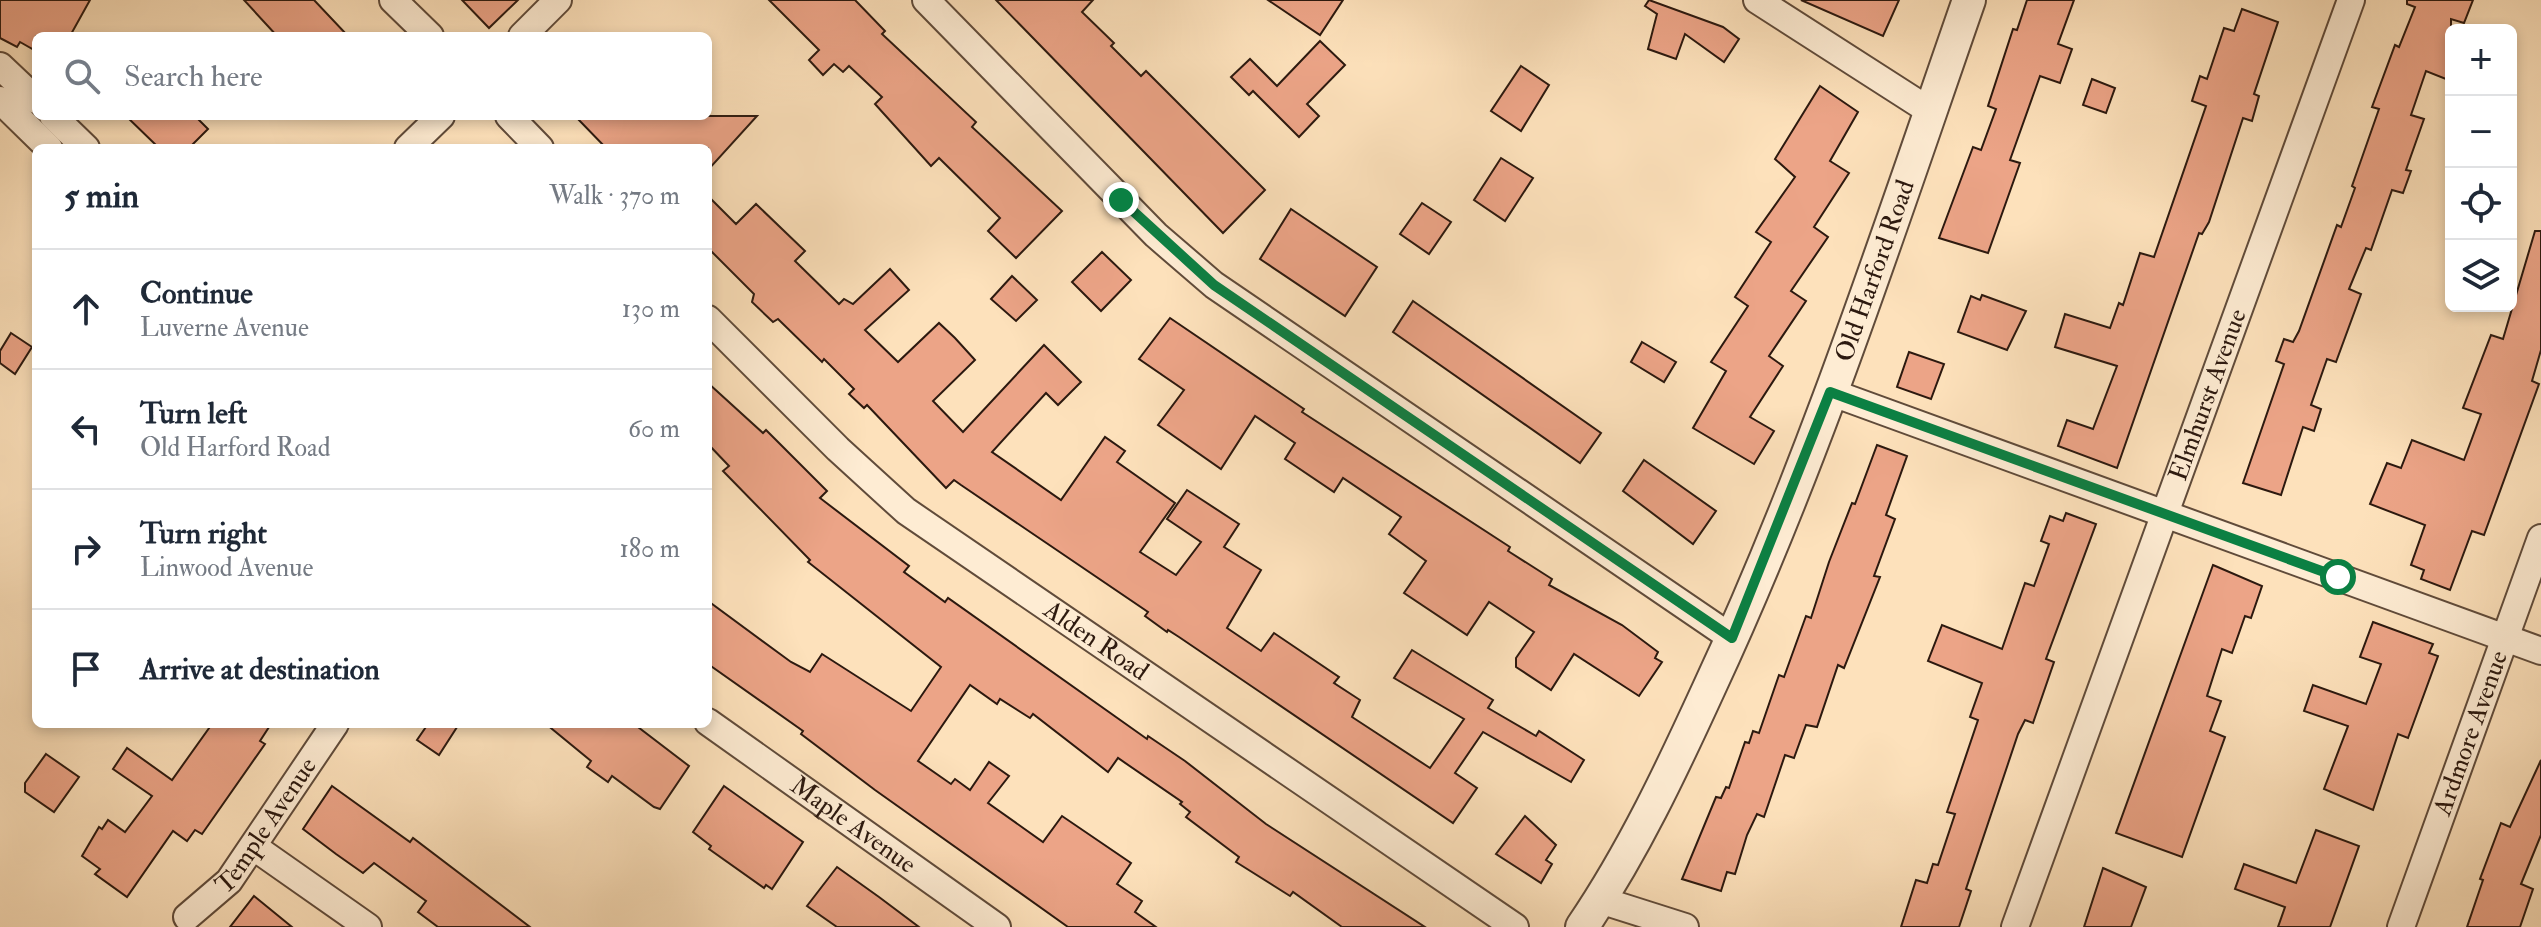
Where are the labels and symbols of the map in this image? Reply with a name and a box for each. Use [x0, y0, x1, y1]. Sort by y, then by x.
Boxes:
street label: Old Harford Road [1828, 176, 1922, 366]
route end [1103, 182, 1139, 218]
street label: Elmhurst Avenue [2162, 305, 2254, 485]
route start [2320, 559, 2356, 595]
street label: Alden Road [1037, 593, 1155, 688]
street label: Ardmore Avenue [2426, 646, 2515, 821]
street label: Temple Avenue [209, 751, 324, 901]
street label: Maple Avenue [784, 769, 922, 881]

